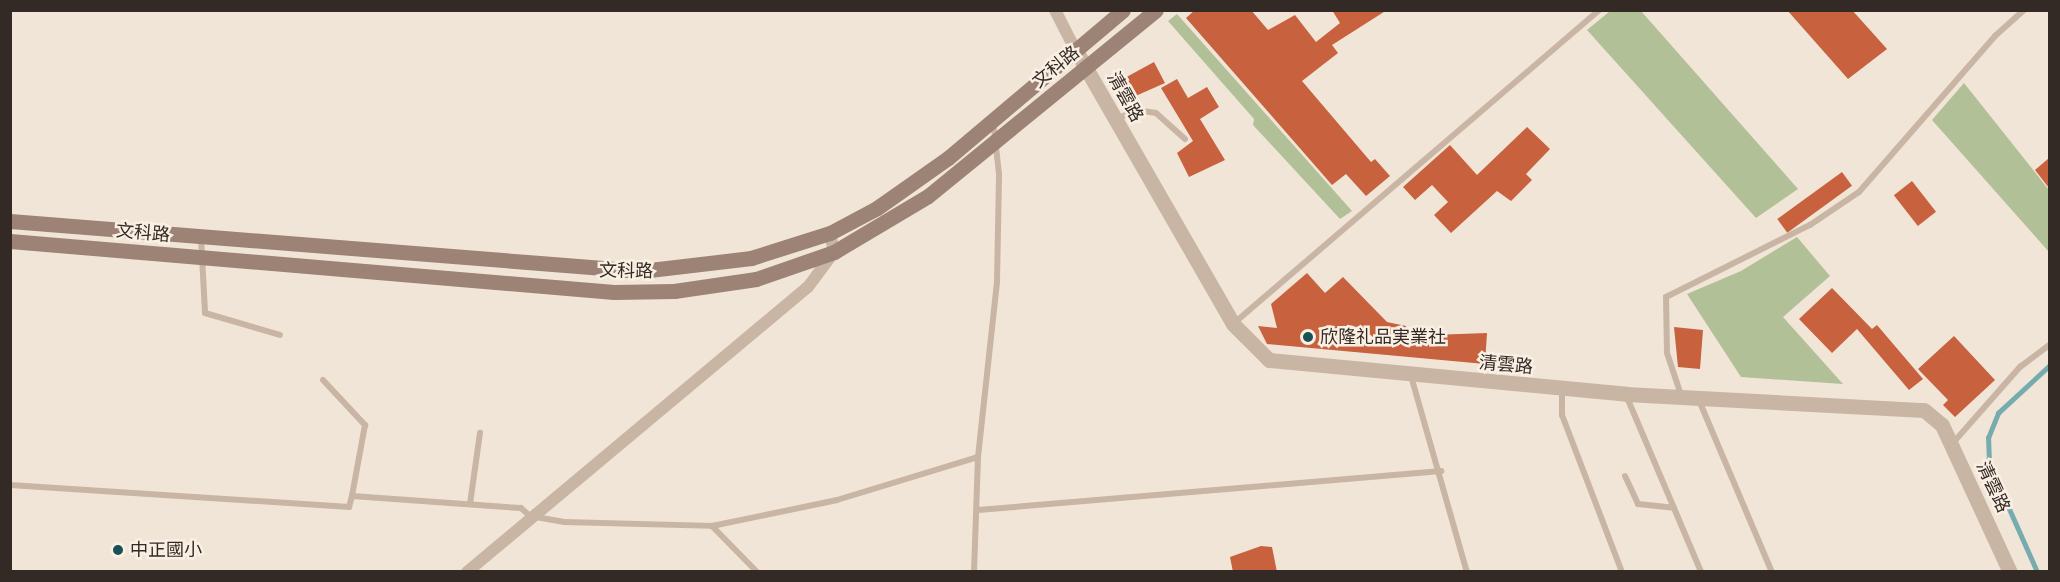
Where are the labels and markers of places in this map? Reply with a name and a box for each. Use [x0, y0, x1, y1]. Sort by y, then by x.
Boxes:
place label: 欣隆礼品実業社 [1320, 326, 1446, 348]
marker: 欣隆礼品実業社 [1301, 330, 1315, 344]
place label: 中正國小 [130, 539, 202, 561]
marker: 中正國小 [111, 543, 125, 557]

